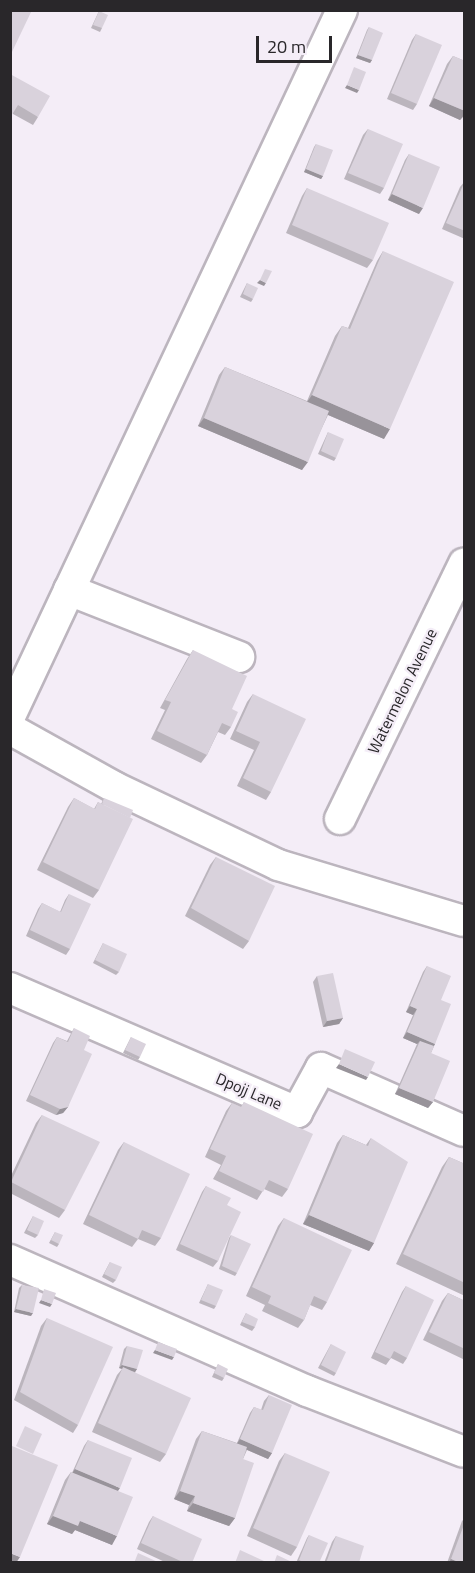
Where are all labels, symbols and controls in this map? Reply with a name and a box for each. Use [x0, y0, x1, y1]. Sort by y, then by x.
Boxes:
scale bar [259, 24, 336, 62]
text: 20 m [267, 33, 306, 60]
street label: Watermelon Avenue [363, 625, 441, 757]
street label: Dpojj Lane [213, 1068, 285, 1114]

